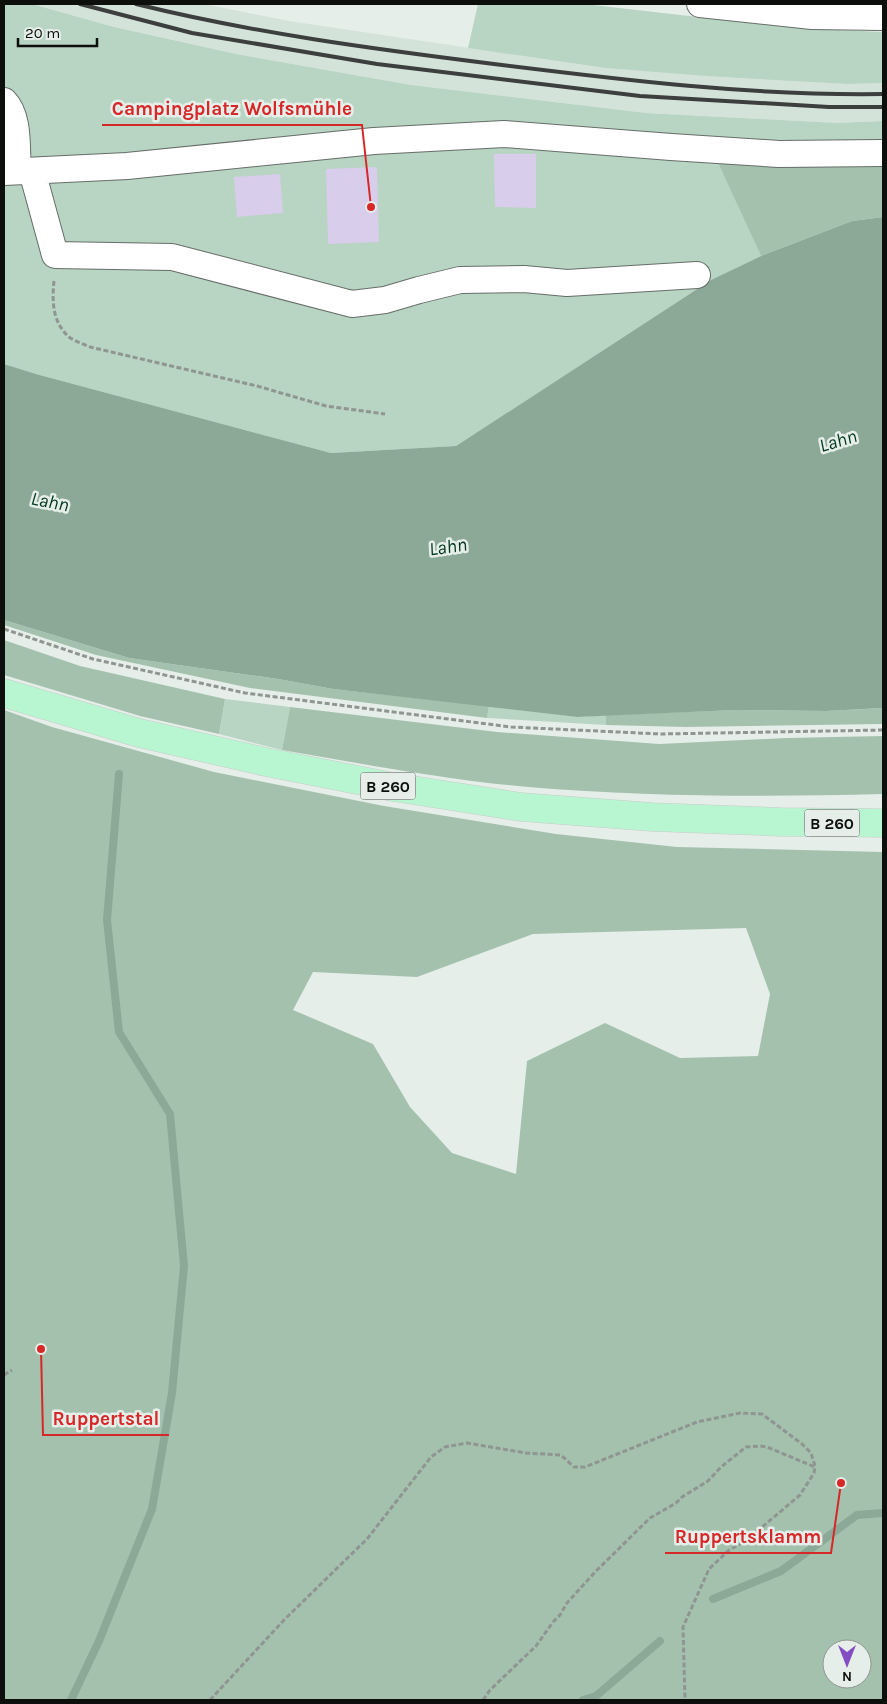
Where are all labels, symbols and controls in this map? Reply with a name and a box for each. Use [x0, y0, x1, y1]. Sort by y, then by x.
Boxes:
scale bar [18, 15, 96, 47]
text: 20 m [25, 24, 60, 42]
callout: Campingplatz Wolfsmühle [102, 91, 362, 125]
text: Campingplatz Wolfsmühle [112, 98, 352, 120]
water label: Lahn [817, 425, 859, 457]
water label: Lahn [29, 488, 71, 516]
water label: Lahn [428, 533, 468, 561]
road number: B 260 [360, 772, 416, 799]
road number: B 260 [804, 810, 860, 836]
callout: Ruppertstal [43, 1401, 169, 1435]
text: Ruppertstal [53, 1408, 159, 1430]
callout: Ruppertsklamm [665, 1519, 831, 1553]
text: Ruppertsklamm [675, 1526, 821, 1548]
north arrow [822, 1639, 872, 1689]
text: N [842, 1668, 852, 1685]

